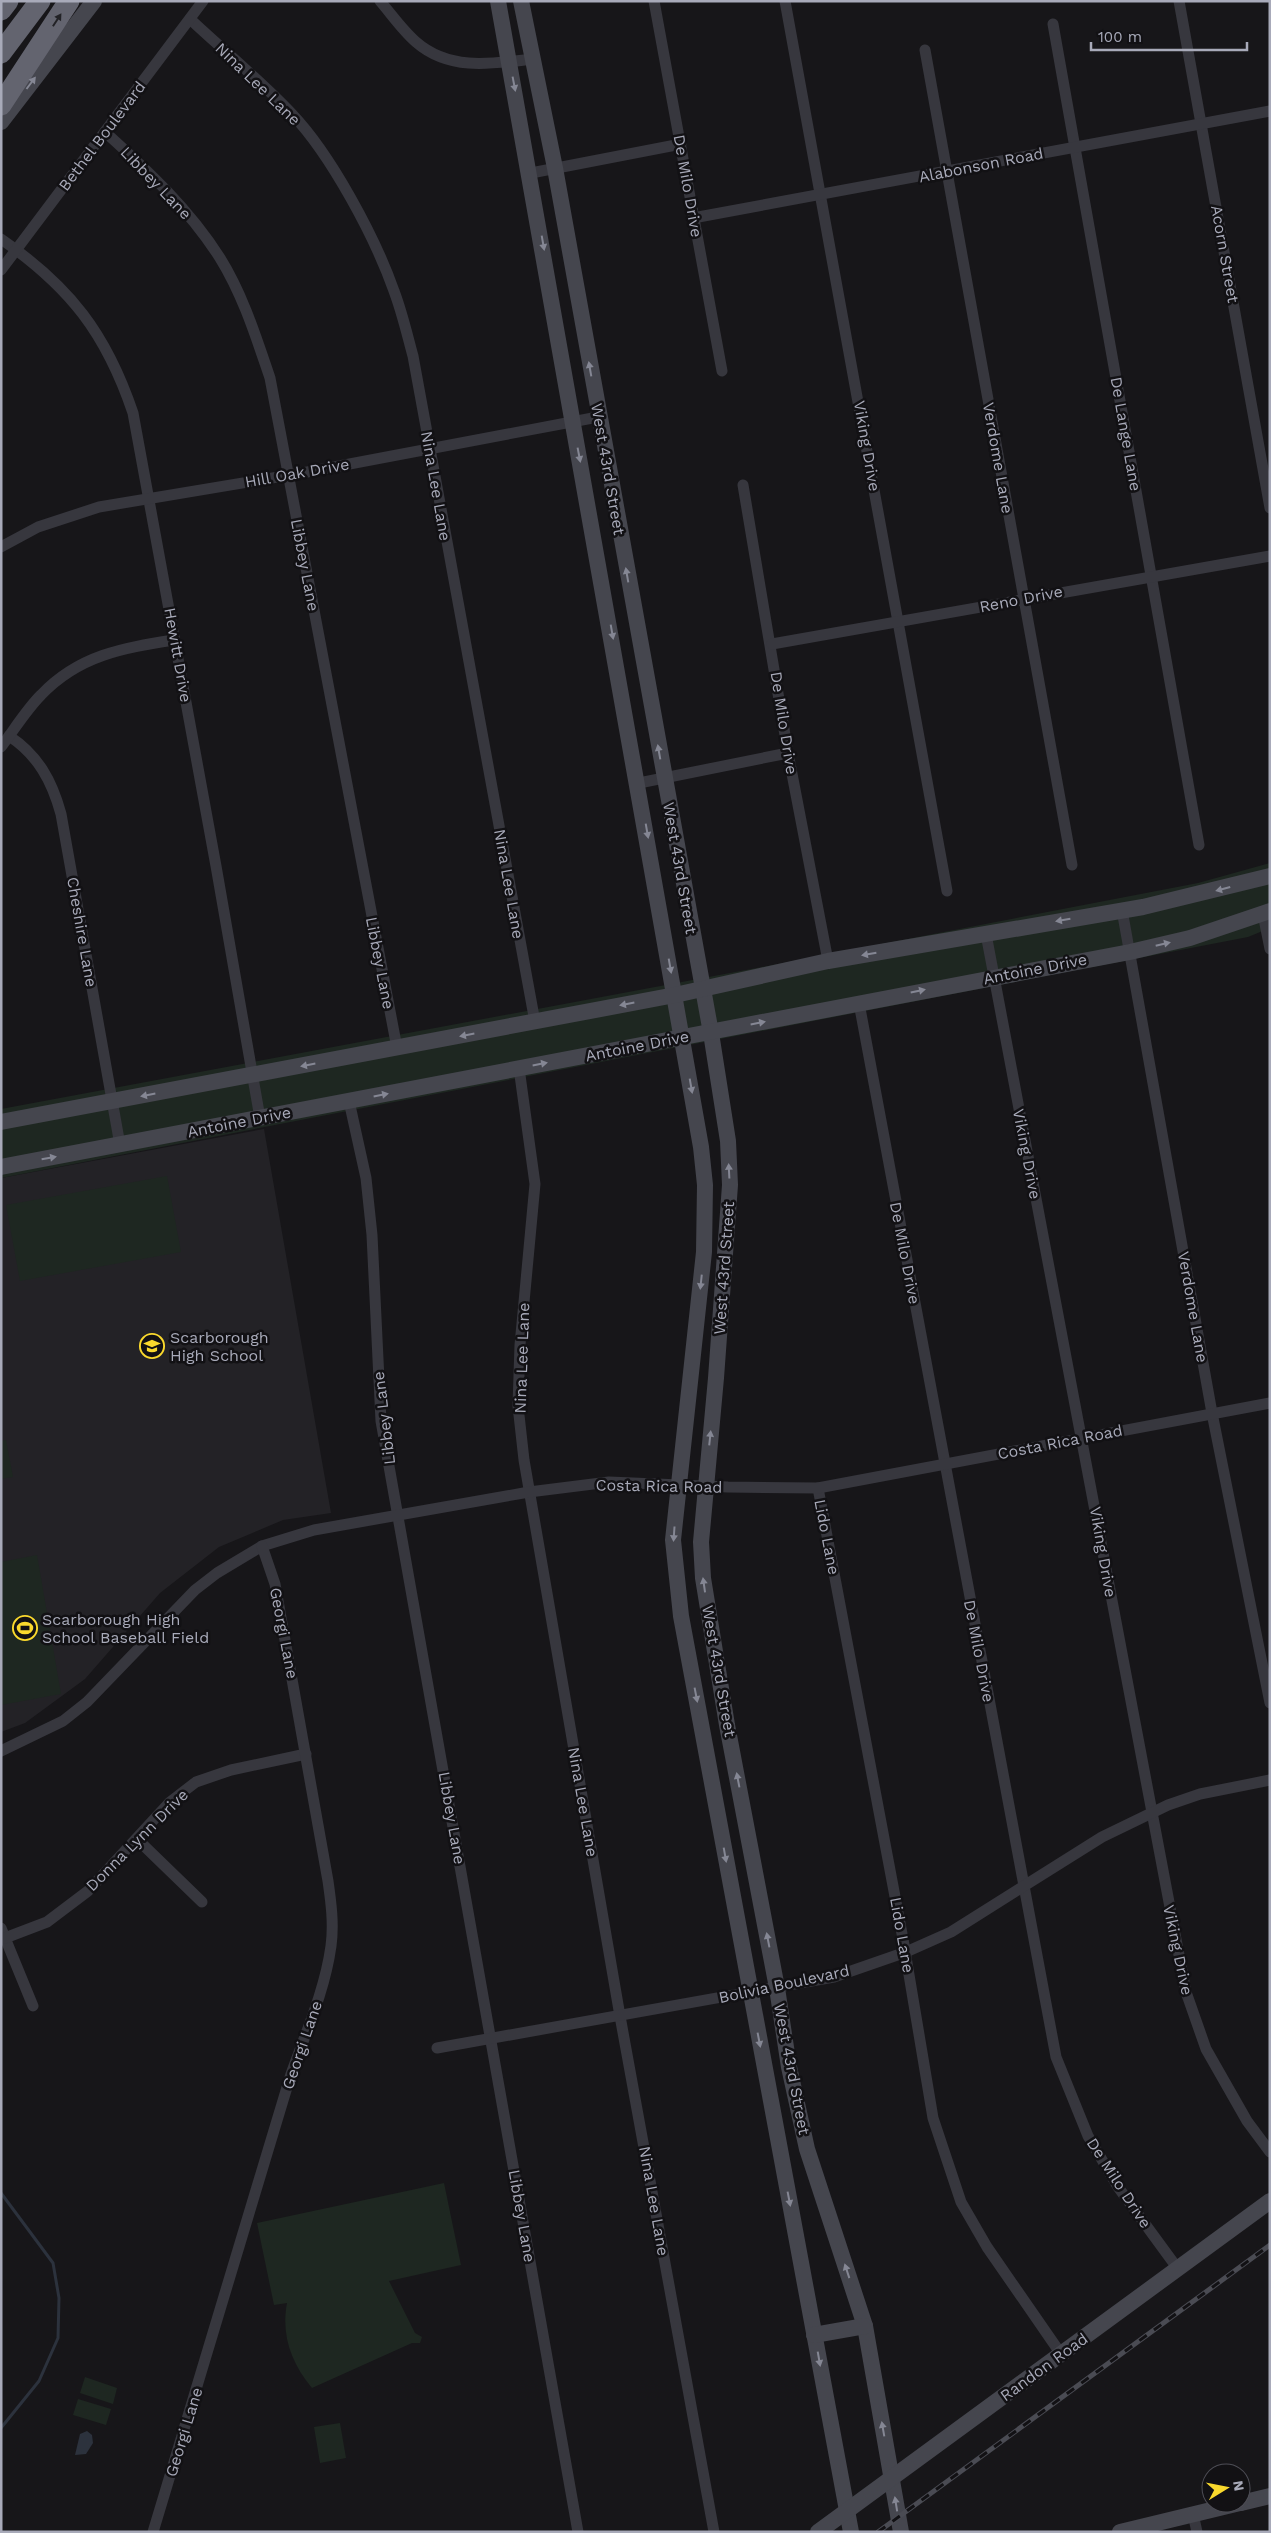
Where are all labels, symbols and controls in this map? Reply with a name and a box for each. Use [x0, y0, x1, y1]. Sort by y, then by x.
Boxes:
one-way arrow [52, 13, 62, 27]
scale bar [1091, 20, 1247, 52]
text: 100 m [1098, 28, 1142, 46]
street label: Nina Lee Lane [211, 39, 305, 129]
one-way arrow [26, 76, 36, 90]
one-way arrow [510, 76, 518, 92]
street label: Bethel Boulevard [55, 77, 149, 195]
street label: De Milo Drive [670, 133, 706, 239]
street label: Libbey Lane [117, 143, 195, 223]
street label: Alabonson Road [917, 144, 1045, 186]
street label: Acorn Street [1207, 204, 1243, 305]
one-way arrow [539, 236, 547, 252]
one-way arrow [585, 361, 593, 377]
street label: De Lange Lane [1107, 375, 1145, 493]
street label: Viking Drive [850, 399, 884, 493]
street label: Verdome Lane [979, 401, 1017, 515]
street label: West 43rd Street [587, 402, 629, 537]
street label: Nina Lee Lane [417, 430, 455, 542]
one-way arrow [575, 448, 583, 463]
street label: Hill Oak Drive [243, 454, 351, 492]
street label: Libbey Lane [287, 517, 323, 613]
one-way arrow [622, 567, 630, 583]
street label: Reno Drive [978, 582, 1064, 616]
street label: Hewitt Drive [160, 606, 196, 704]
one-way arrow [609, 625, 617, 641]
street label: De Milo Drive [766, 670, 802, 776]
one-way arrow [655, 744, 663, 760]
street label: West 43rd Street [659, 801, 701, 936]
one-way arrow [643, 823, 651, 839]
street label: Nina Lee Lane [490, 828, 528, 940]
street label: Cheshire Lane [63, 875, 101, 989]
one-way arrow [1215, 885, 1230, 893]
street label: Libbey Lane [362, 915, 398, 1011]
one-way arrow [1055, 917, 1071, 925]
one-way arrow [1156, 940, 1171, 948]
street label: Antoine Drive [982, 950, 1088, 988]
one-way arrow [860, 951, 876, 959]
one-way arrow [666, 959, 674, 975]
one-way arrow [910, 987, 925, 995]
one-way arrow [619, 1000, 634, 1008]
one-way arrow [751, 1019, 766, 1027]
street label: Antoine Drive [584, 1027, 690, 1065]
one-way arrow [459, 1031, 475, 1039]
one-way arrow [533, 1060, 549, 1068]
one-way arrow [300, 1061, 315, 1069]
one-way arrow [687, 1078, 695, 1094]
one-way arrow [373, 1091, 388, 1099]
one-way arrow [140, 1092, 156, 1100]
street label: Antoine Drive [186, 1103, 292, 1141]
street label: Viking Drive [1009, 1107, 1045, 1201]
one-way arrow [42, 1154, 58, 1162]
one-way arrow [725, 1163, 733, 1179]
street label: West 43rd Street [710, 1200, 738, 1335]
street label: De Milo Drive [886, 1200, 924, 1306]
street label: Verdome Lane [1174, 1250, 1212, 1364]
one-way arrow [697, 1274, 705, 1290]
street label: Nina Lee Lane [511, 1302, 533, 1414]
place label: Scarborough High School [170, 1328, 269, 1365]
school or university icon: Scarborough High School [139, 1333, 165, 1359]
street label: Libbey Lane [369, 1370, 399, 1466]
street label: Costa Rica Road [996, 1421, 1124, 1463]
one-way arrow [706, 1430, 714, 1446]
street label: Costa Rica Road [595, 1475, 723, 1497]
street label: Lido Lane [810, 1498, 844, 1576]
street label: Viking Drive [1086, 1505, 1120, 1599]
one-way arrow [670, 1526, 678, 1542]
one-way arrow [700, 1577, 708, 1593]
street label: Georgi Lane [266, 1586, 302, 1680]
street label: De Milo Drive [960, 1598, 998, 1704]
street label: West 43rd Street [698, 1604, 740, 1739]
place label: Scarborough High School Baseball Field [42, 1610, 209, 1647]
sports icon: Scarborough High School Baseball Field [12, 1615, 38, 1641]
one-way arrow [693, 1687, 701, 1703]
street label: Nina Lee Lane [564, 1746, 602, 1858]
street label: Libbey Lane [434, 1770, 470, 1866]
one-way arrow [733, 1772, 741, 1788]
street label: Donna Lynn Drive [82, 1785, 192, 1895]
one-way arrow [722, 1847, 730, 1863]
street label: Lido Lane [886, 1896, 918, 1974]
street label: Viking Drive [1159, 1903, 1197, 1997]
one-way arrow [763, 1931, 771, 1947]
street label: Bolivia Boulevard [717, 1961, 851, 2007]
street label: Georgi Lane [278, 1998, 326, 2092]
street label: West 43rd Street [770, 2002, 814, 2137]
one-way arrow [755, 2032, 763, 2048]
street label: De Milo Drive [1083, 2134, 1155, 2232]
street label: Nina Lee Lane [635, 2145, 673, 2257]
street label: Libbey Lane [504, 2168, 540, 2264]
one-way arrow [785, 2192, 793, 2207]
one-way arrow [843, 2263, 851, 2278]
street label: Randon Road [996, 2329, 1092, 2405]
one-way arrow [815, 2351, 823, 2367]
street label: Georgi Lane [161, 2385, 207, 2479]
one-way arrow [879, 2421, 887, 2437]
north arrow [1201, 2463, 1251, 2513]
text: N [1230, 2479, 1248, 2492]
one-way arrow [892, 2496, 900, 2512]

